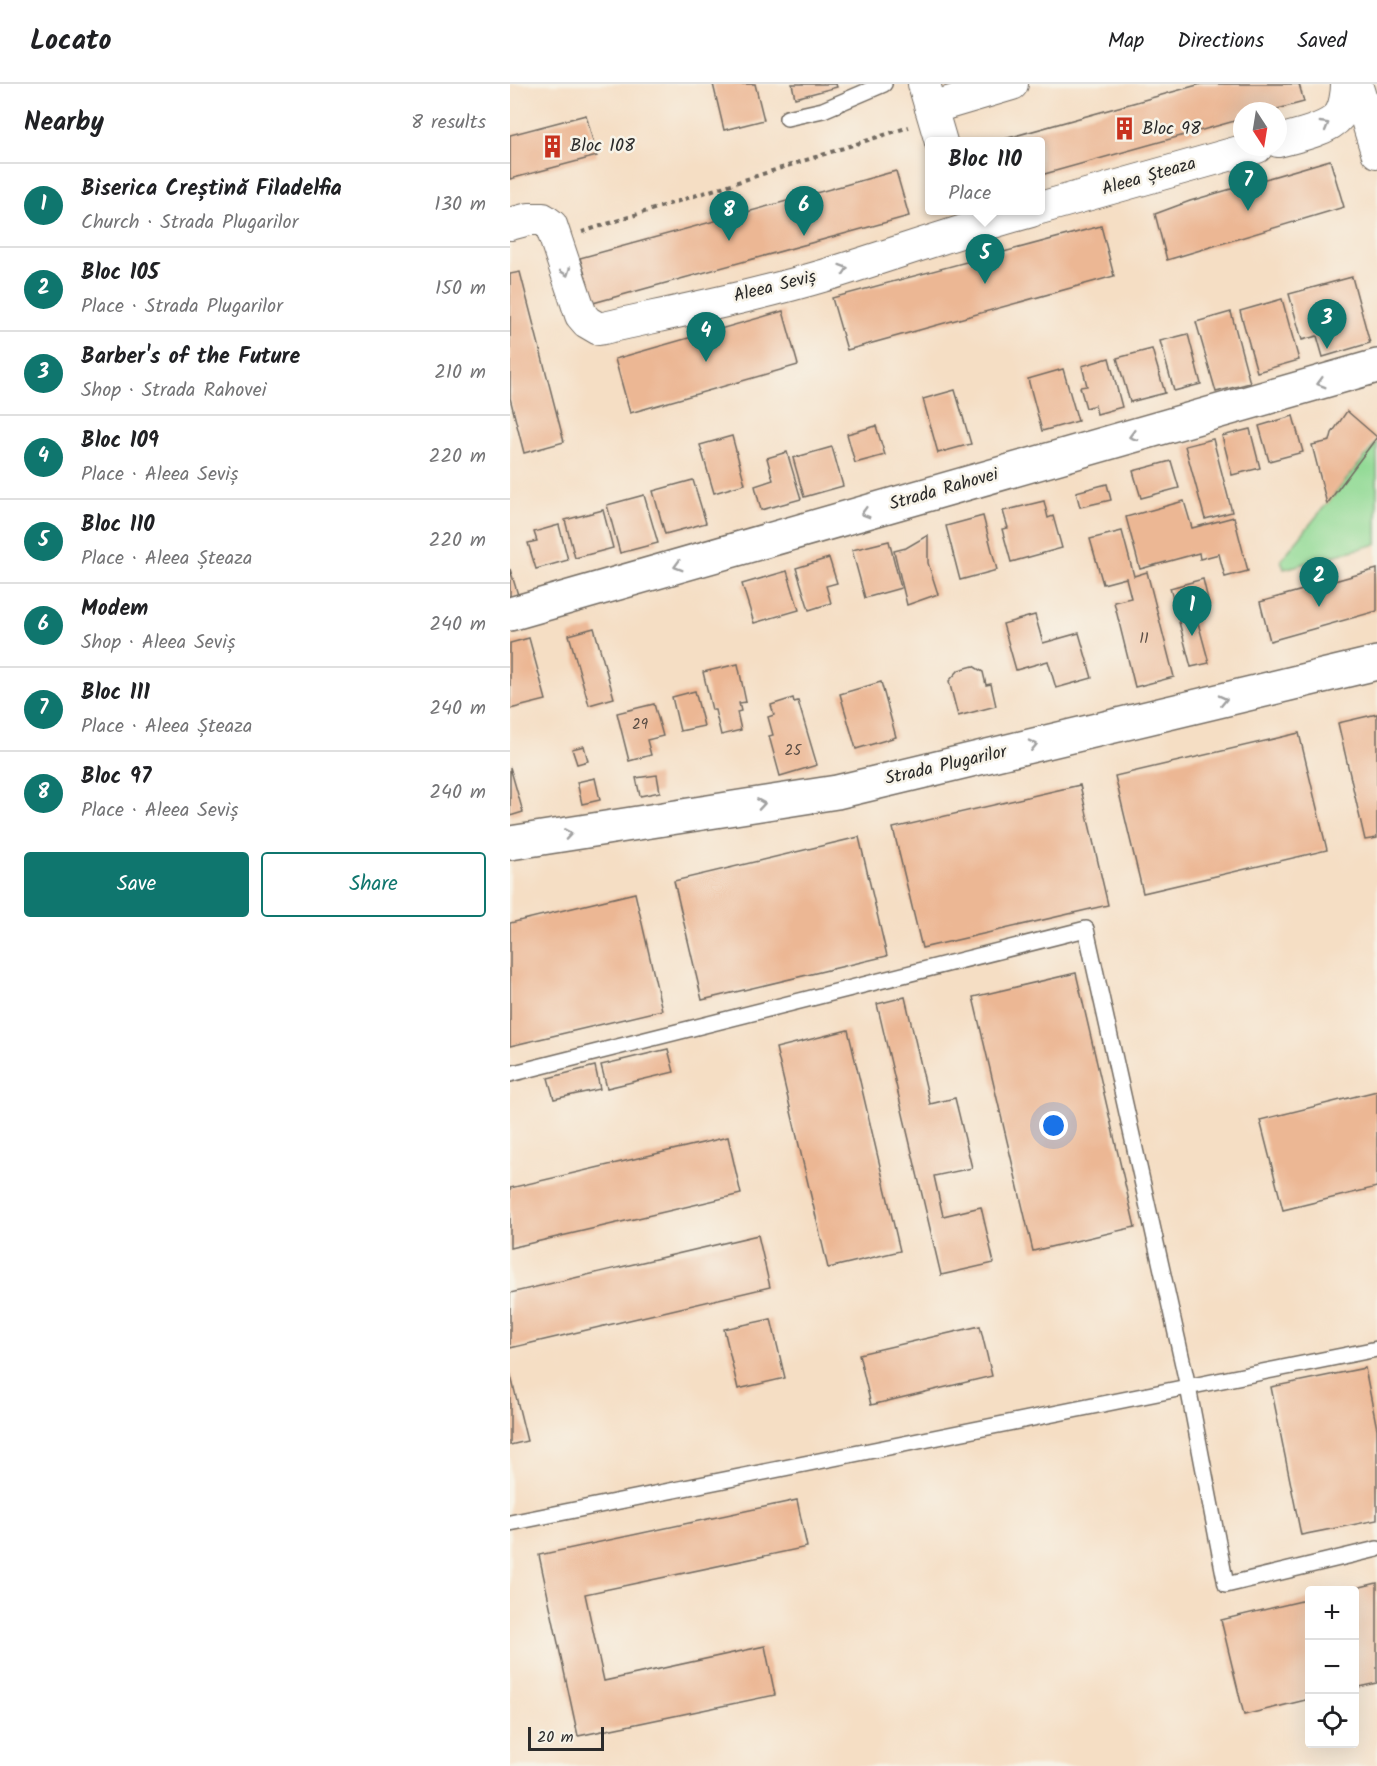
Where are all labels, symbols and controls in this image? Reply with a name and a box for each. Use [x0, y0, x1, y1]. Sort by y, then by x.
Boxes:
text: Locato [30, 19, 111, 64]
text: Map [1108, 25, 1144, 58]
text: Directions [1177, 25, 1264, 58]
text: Saved [1297, 25, 1347, 58]
text: Nearby [24, 102, 104, 144]
north arrow [1233, 102, 1287, 156]
text: 8 results [411, 107, 486, 139]
place label: Bloc 98 [1142, 115, 1201, 144]
building icon: Bloc 98 [1111, 116, 1137, 142]
one-way arrow [1319, 120, 1329, 132]
place label: Bloc 108 [570, 132, 635, 161]
building icon: Bloc 108 [539, 133, 565, 159]
popup [925, 137, 1045, 215]
text: Bloc 110 [948, 143, 1022, 178]
street label: Aleea Șteaza [1098, 150, 1200, 204]
pin: 7 [1228, 162, 1268, 211]
text: Biserica Creștină Filadelfia [81, 172, 342, 207]
text: Place [948, 178, 991, 210]
pin: 6 [784, 186, 824, 236]
text: 1 [40, 189, 47, 221]
text: 130 m [434, 189, 486, 221]
pin: 8 [710, 192, 748, 241]
text: Church · Strada Plugarilor [81, 207, 298, 239]
pin: 5 [966, 234, 1004, 284]
text: Bloc 105 [81, 256, 159, 291]
street label: Aleea Seviș [731, 263, 820, 311]
one-way arrow [838, 264, 849, 276]
one-way arrow [559, 266, 571, 277]
text: 2 [38, 273, 49, 305]
text: 150 m [435, 273, 486, 305]
text: Place · Strada Plugarilor [81, 291, 283, 323]
pin: 3 [1308, 300, 1346, 349]
pin: 4 [686, 312, 726, 362]
text: Barber's of the Future [81, 340, 300, 375]
text: 3 [38, 357, 49, 389]
text: 210 m [434, 357, 486, 389]
text: Shop · Strada Rahovei [81, 375, 267, 407]
one-way arrow [1316, 375, 1326, 388]
text: Bloc 109 [81, 424, 159, 459]
one-way arrow [1128, 429, 1139, 441]
text: 4 [38, 441, 49, 473]
text: 220 m [429, 441, 486, 473]
text: Place · Aleea Seviș [81, 459, 239, 491]
street label: Strada Rahovei [886, 460, 1003, 519]
one-way arrow [860, 506, 871, 518]
text: Bloc 110 [81, 508, 154, 543]
text: 5 [38, 525, 49, 557]
text: 220 m [429, 525, 486, 557]
text: Place · Aleea Șteaza [81, 543, 252, 575]
pin: 2 [1300, 558, 1338, 607]
one-way arrow [673, 559, 683, 572]
pin: 1 [1172, 586, 1212, 636]
text: Modem [81, 592, 148, 627]
text: 6 [38, 609, 49, 641]
text: 240 m [429, 609, 486, 641]
text: Shop · Aleea Seviș [81, 627, 236, 659]
house number: 11 [1139, 627, 1149, 651]
text: Bloc 111 [81, 676, 150, 711]
text: 7 [39, 693, 48, 725]
text: 240 m [429, 693, 486, 725]
one-way arrow [1217, 694, 1227, 707]
text: Place · Aleea Șteaza [81, 711, 252, 743]
house number: 29 [632, 713, 649, 737]
street label: Strada Plugarilor [882, 738, 1011, 794]
house number: 25 [785, 739, 802, 763]
one-way arrow [1028, 740, 1038, 753]
text: Bloc 97 [81, 760, 151, 795]
text: 8 [38, 777, 49, 809]
text: 240 m [429, 777, 486, 809]
text: Place · Aleea Seviș [81, 795, 239, 827]
one-way arrow [756, 799, 765, 811]
one-way arrow [563, 829, 572, 841]
button: Save [24, 852, 249, 917]
button: Share [261, 852, 486, 917]
your location [1039, 1111, 1068, 1140]
map controls [1305, 1586, 1359, 1748]
button: + [1305, 1586, 1359, 1640]
button: − [1305, 1640, 1359, 1694]
button: locate [1305, 1694, 1359, 1748]
scale bar [528, 1724, 604, 1752]
text: 20 m [537, 1725, 573, 1750]

